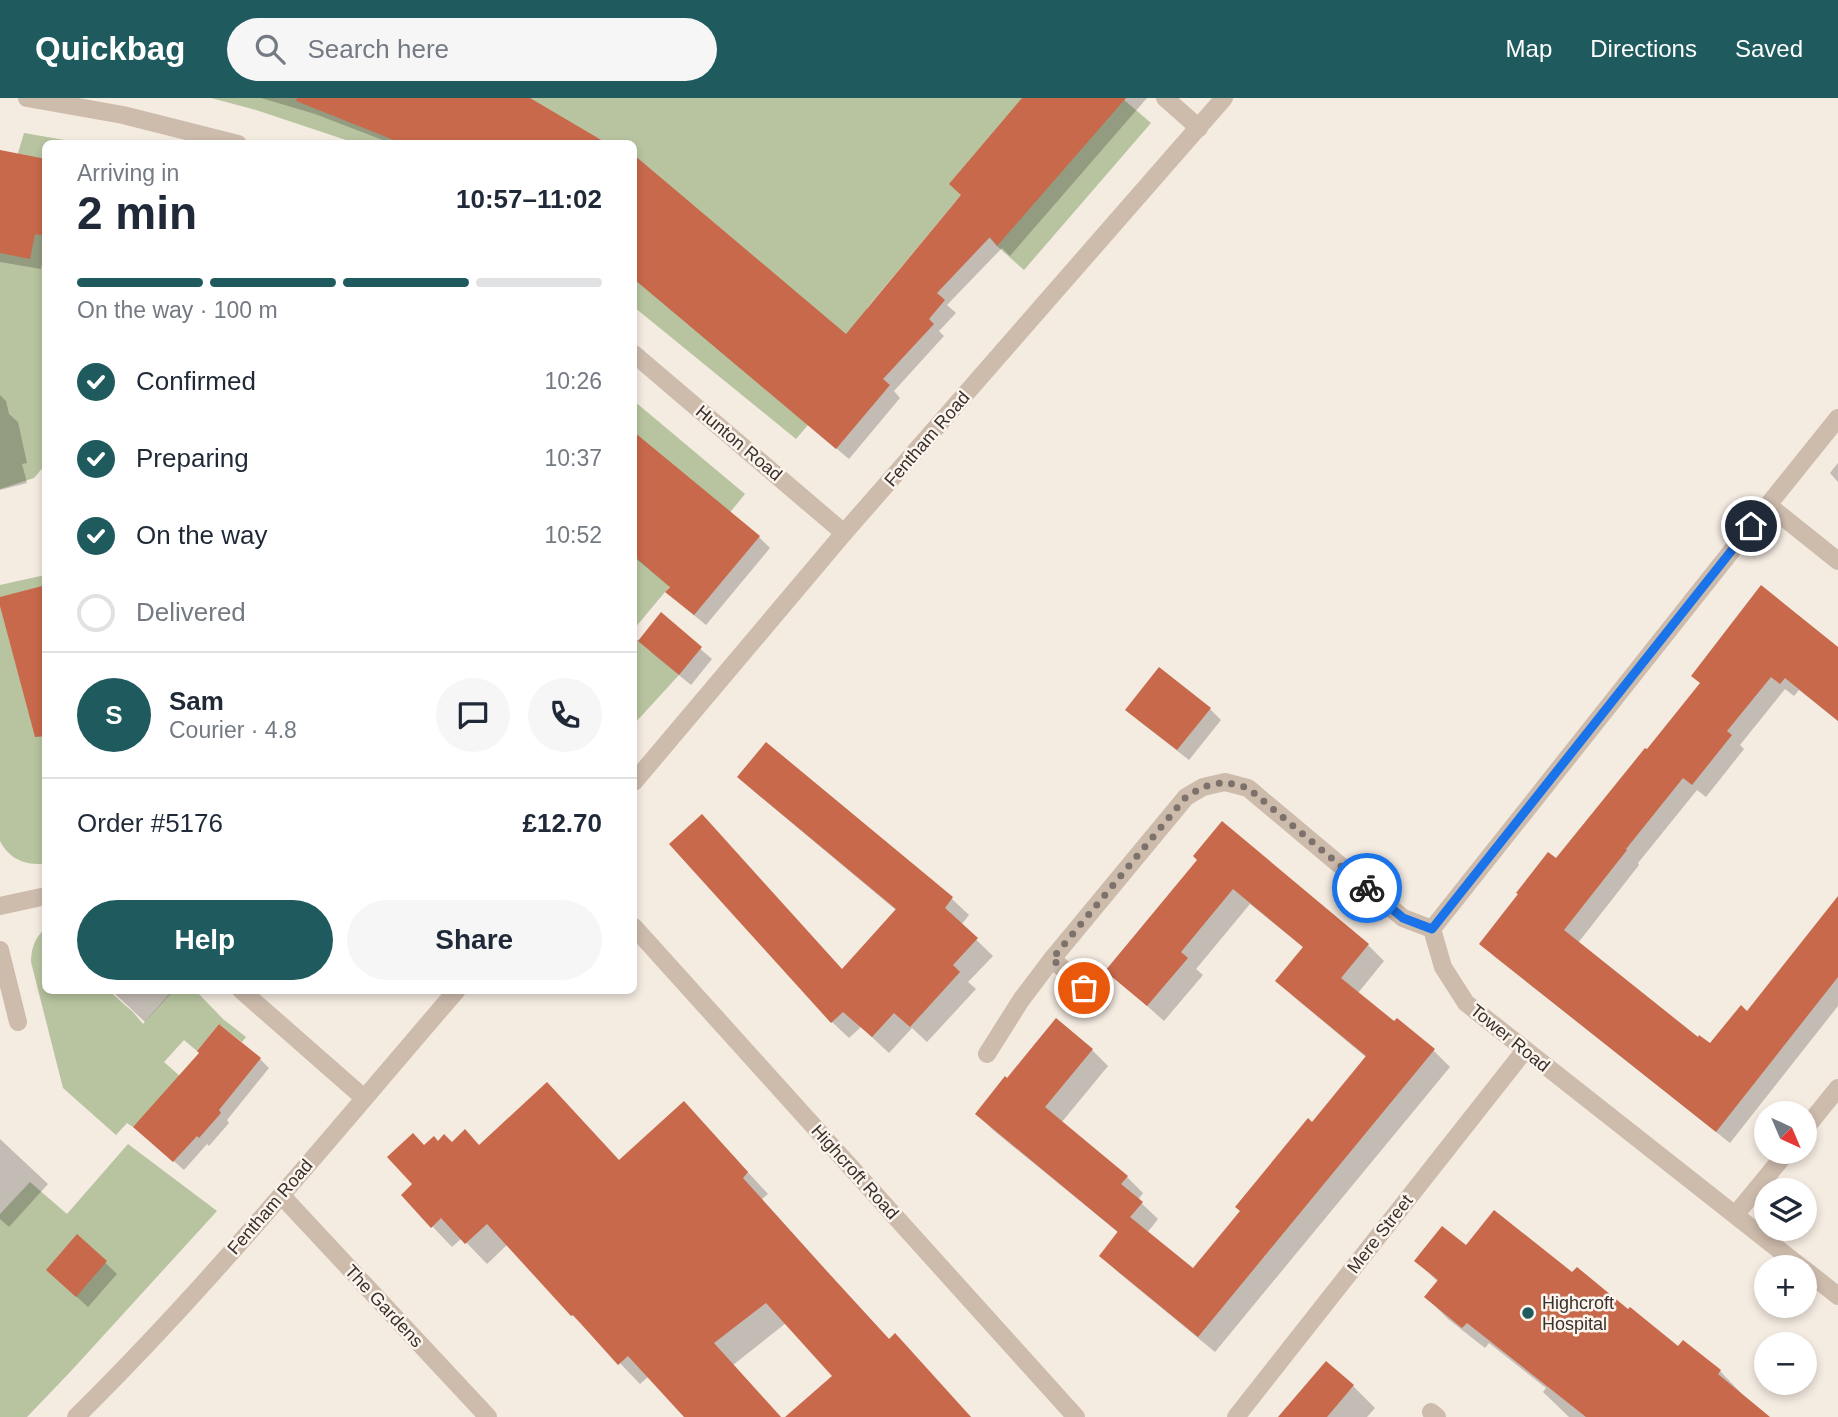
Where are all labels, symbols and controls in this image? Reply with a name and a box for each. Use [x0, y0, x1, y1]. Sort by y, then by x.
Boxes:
search box [227, 18, 717, 81]
text: Quickbag [35, 30, 185, 67]
icon: search [251, 30, 289, 68]
text: Search here [307, 34, 449, 64]
text: Map [1506, 35, 1552, 62]
text: Directions [1590, 35, 1697, 62]
text: Saved [1735, 35, 1803, 62]
text: Arriving in [77, 160, 179, 186]
text: 10:57–11:02 [456, 184, 602, 214]
text: 2 min [77, 187, 197, 239]
text: On the way · 100 m [77, 297, 278, 323]
icon: check [77, 363, 115, 401]
text: Confirmed [136, 366, 256, 396]
text: 10:26 [544, 368, 602, 394]
street label: Fentham Road [880, 388, 974, 490]
street label: Hunton Road [692, 401, 786, 485]
icon: check [77, 440, 115, 478]
text: Preparing [136, 443, 249, 473]
text: 10:37 [544, 445, 602, 471]
pin [1721, 496, 1781, 556]
icon: home [1732, 507, 1770, 545]
icon: check [77, 517, 115, 555]
text: On the way [136, 520, 268, 550]
text: 10:52 [544, 522, 602, 548]
text: Delivered [136, 597, 246, 627]
button: chat [436, 678, 510, 752]
button: phone [528, 678, 602, 752]
text: Sam [169, 686, 224, 716]
text: S [105, 700, 123, 730]
text: Courier · 4.8 [169, 717, 297, 743]
text: Order #5176 [77, 808, 223, 838]
text: £12.70 [522, 808, 602, 838]
courier [1332, 853, 1402, 923]
icon: bike [1348, 869, 1386, 907]
button: Help [77, 900, 333, 980]
button: Share [347, 900, 602, 980]
pin [1054, 958, 1114, 1018]
icon: bag [1065, 969, 1103, 1007]
street label: Tower Road [1466, 1000, 1554, 1076]
north arrow [1754, 1101, 1816, 1164]
map controls [1754, 1101, 1817, 1395]
street label: Highcroft Road [807, 1121, 903, 1223]
street label: Fentham Road [223, 1156, 317, 1258]
button: layers [1754, 1178, 1817, 1241]
street label: Mere Street [1343, 1191, 1417, 1277]
button: + [1754, 1255, 1817, 1318]
street label: The Gardens [341, 1261, 427, 1351]
place label: Highcroft Hospital [1542, 1293, 1614, 1334]
marker: Highcroft Hospital [1520, 1305, 1536, 1321]
button: − [1754, 1332, 1817, 1395]

